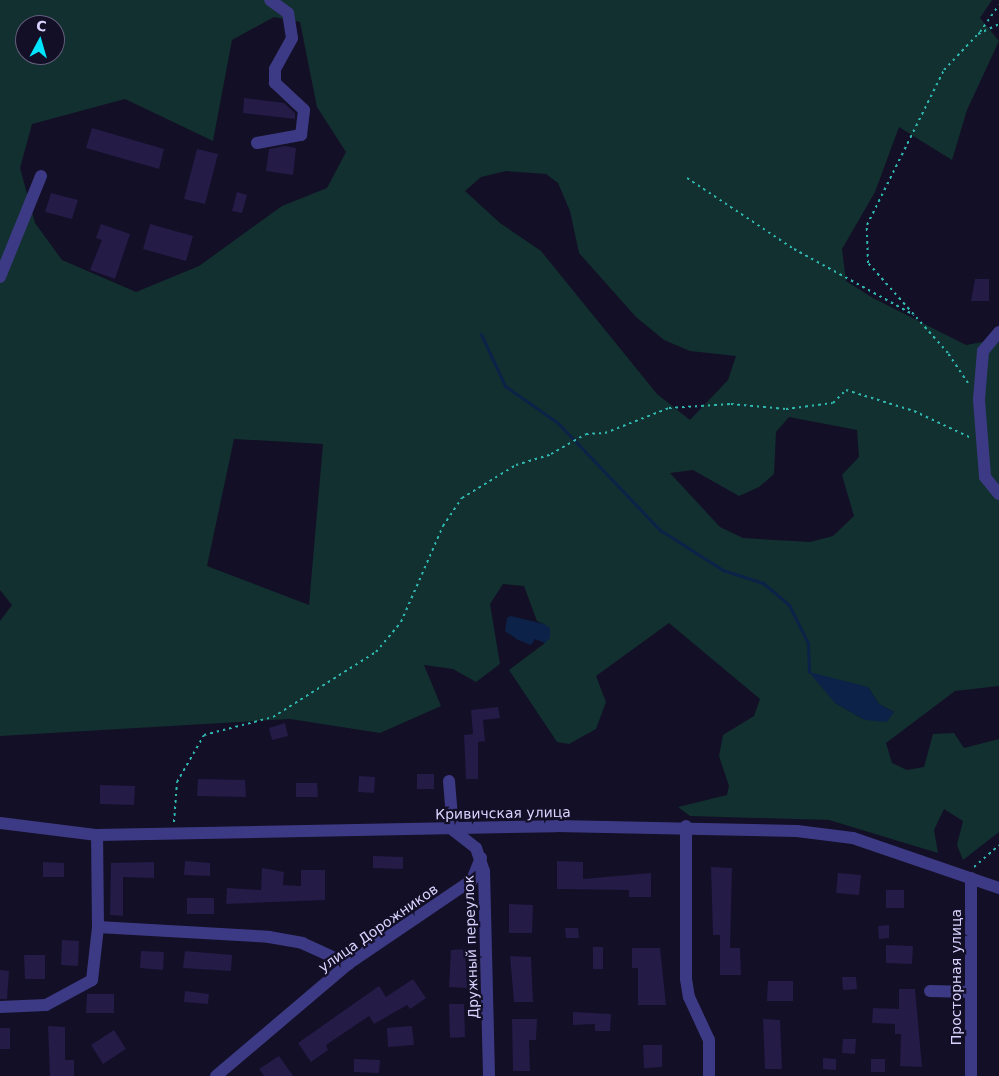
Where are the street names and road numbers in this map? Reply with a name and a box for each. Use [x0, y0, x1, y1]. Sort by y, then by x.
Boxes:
street label: Кривичская улица [435, 803, 571, 823]
street label: Дружный переулок [460, 875, 482, 1019]
street label: улица Дорожников [315, 880, 441, 976]
street label: Просторная улица [948, 909, 964, 1045]

